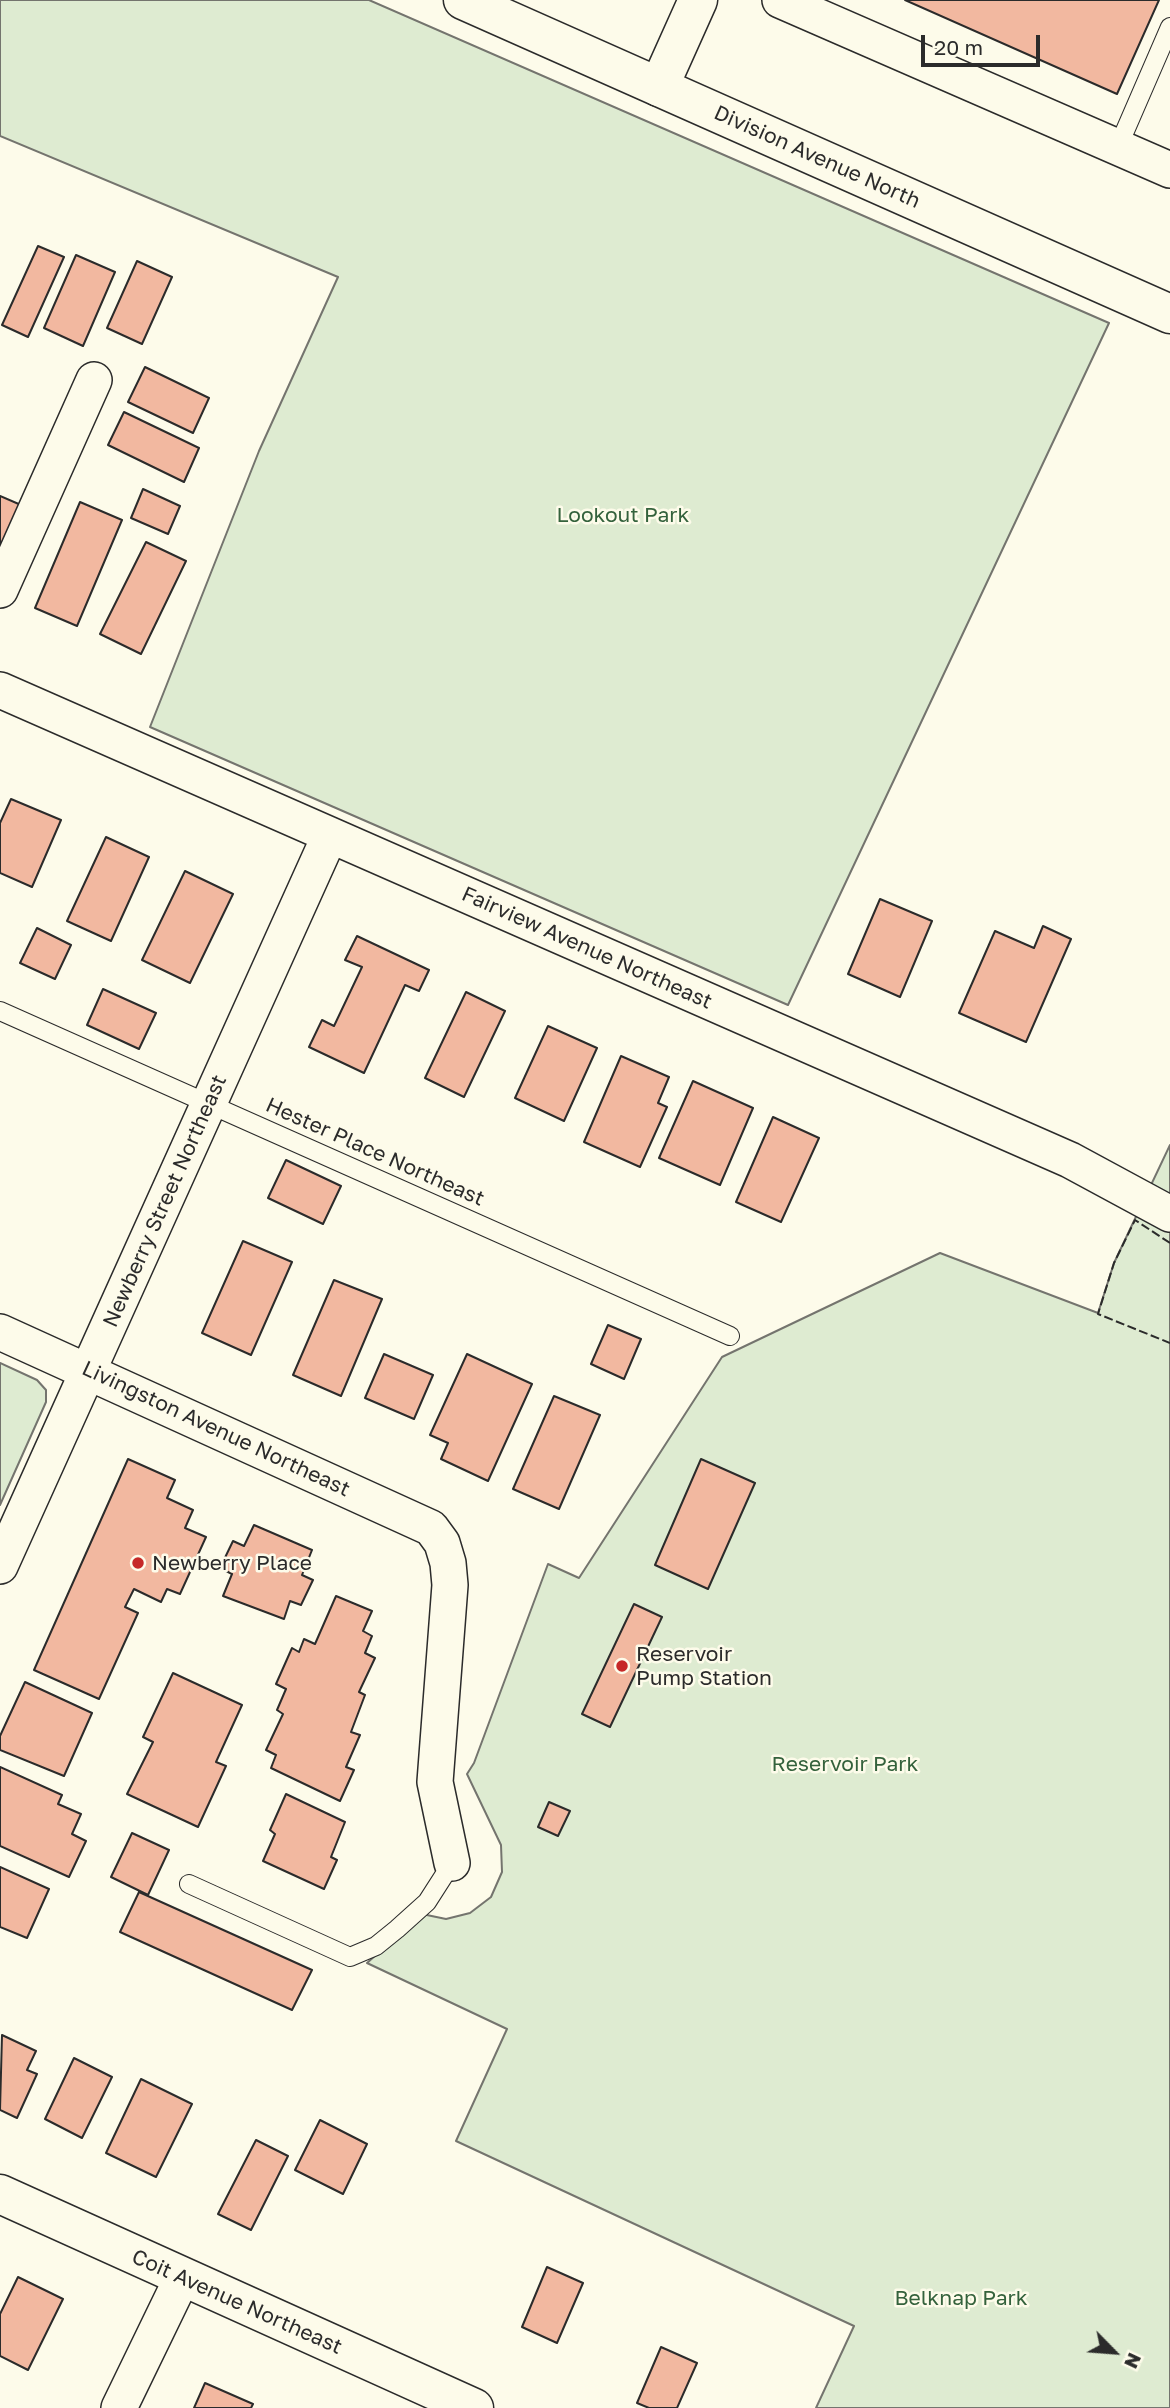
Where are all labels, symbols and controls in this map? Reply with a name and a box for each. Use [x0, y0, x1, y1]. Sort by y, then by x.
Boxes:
scale bar [925, 21, 1044, 65]
text: 20 m [934, 34, 983, 60]
street label: Division Avenue North [710, 100, 924, 214]
park label: Lookout Park [557, 502, 689, 528]
street label: Fairview Avenue Northeast [458, 881, 716, 1015]
street label: Newberry Street Northeast [98, 1071, 232, 1331]
street label: Hester Place Northeast [262, 1092, 488, 1212]
street label: Livingston Avenue Northeast [78, 1356, 354, 1502]
place label: Newberry Place [152, 1550, 312, 1576]
marker: Newberry Place [130, 1555, 146, 1571]
place label: Reservoir Pump Station [636, 1641, 772, 1691]
marker: Reservoir Pump Station [614, 1658, 630, 1674]
park label: Reservoir Park [772, 1751, 918, 1777]
street label: Coit Avenue Northeast [128, 2244, 346, 2360]
park label: Belknap Park [894, 2285, 1028, 2311]
north arrow [1079, 2317, 1149, 2387]
text: N [1120, 2350, 1147, 2372]

